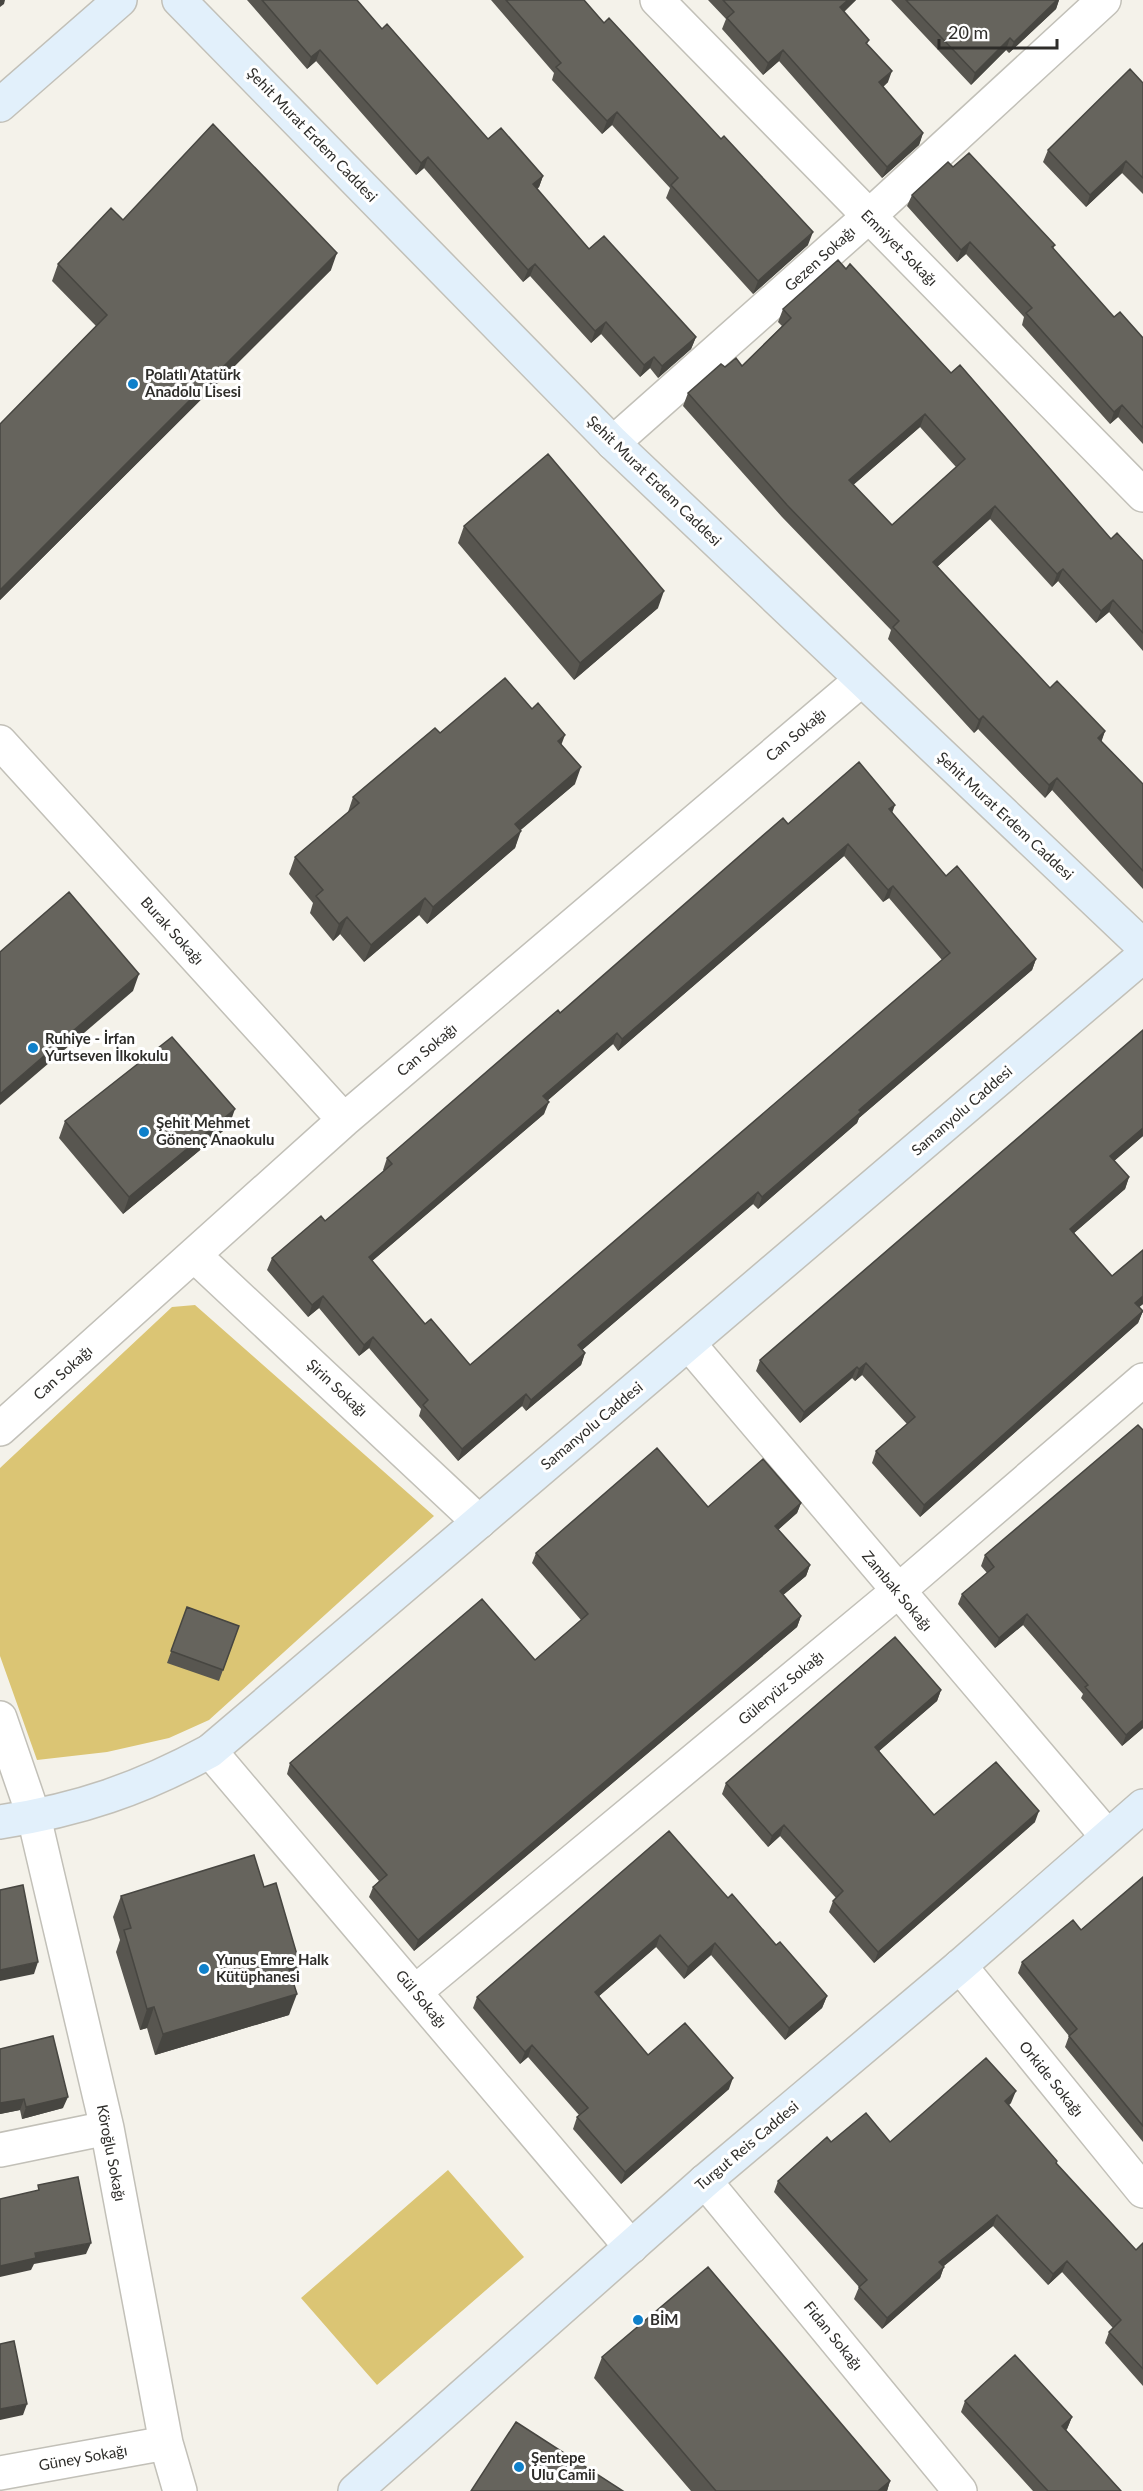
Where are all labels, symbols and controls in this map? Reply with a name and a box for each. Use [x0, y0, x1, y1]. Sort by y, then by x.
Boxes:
scale bar [939, 12, 1058, 50]
text: 20 m [948, 21, 988, 43]
street label: Şehit Murat Erdem Caddesi [244, 63, 382, 205]
street label: Emniyet Sokağı [858, 205, 942, 289]
street label: Gezen Sokağı [780, 222, 858, 295]
place label: Polatlı Atatürk Anadolu Lisesi [144, 365, 242, 400]
marker: Polatlı Atatürk Anadolu Lisesi [126, 377, 140, 391]
street label: Şehit Murat Erdem Caddesi [584, 411, 726, 549]
street label: Can Sokağı [762, 704, 829, 765]
street label: Şehit Murat Erdem Caddesi [934, 747, 1078, 883]
street label: Burak Sokağı [138, 893, 208, 968]
street label: Can Sokağı [393, 1019, 460, 1080]
place label: Ruhiye - İrfan Yurtseven İlkokulu [44, 1029, 168, 1064]
marker: Ruhiye - İrfan Yurtseven İlkokulu [26, 1041, 40, 1055]
street label: Samanyolu Caddesi [907, 1062, 1015, 1159]
place label: Şehit Mehmet Gönenç Anaokulu [156, 1113, 275, 1148]
marker: Şehit Mehmet Gönenç Anaokulu [137, 1125, 151, 1139]
street label: Can Sokağı [29, 1341, 95, 1403]
street label: Şirin Sokağı [304, 1355, 372, 1420]
street label: Samanyolu Caddesi [537, 1377, 646, 1473]
street label: Zambak Sokağı [859, 1547, 937, 1634]
street label: Güleryüz Sokağı [734, 1646, 827, 1728]
place label: Yunus Emre Halk Kütüphanesi [215, 1950, 330, 1985]
marker: Yunus Emre Halk Kütüphanesi [197, 1962, 211, 1976]
street label: Gül Sokağı [392, 1966, 451, 2031]
street label: Orkide Sokağı [1016, 2037, 1088, 2120]
street label: Turgut Reis Caddesi [691, 2097, 802, 2194]
street label: Köroğlu Sokağı [94, 2103, 130, 2203]
street label: Fidan Sokağı [801, 2297, 867, 2373]
place label: BİM [650, 2310, 679, 2328]
marker: BİM [631, 2313, 645, 2327]
street label: Güney Sokağı [37, 2440, 128, 2474]
place label: Şentepe Ulu Camii [531, 2448, 596, 2483]
marker: Şentepe Ulu Camii [512, 2460, 526, 2474]

